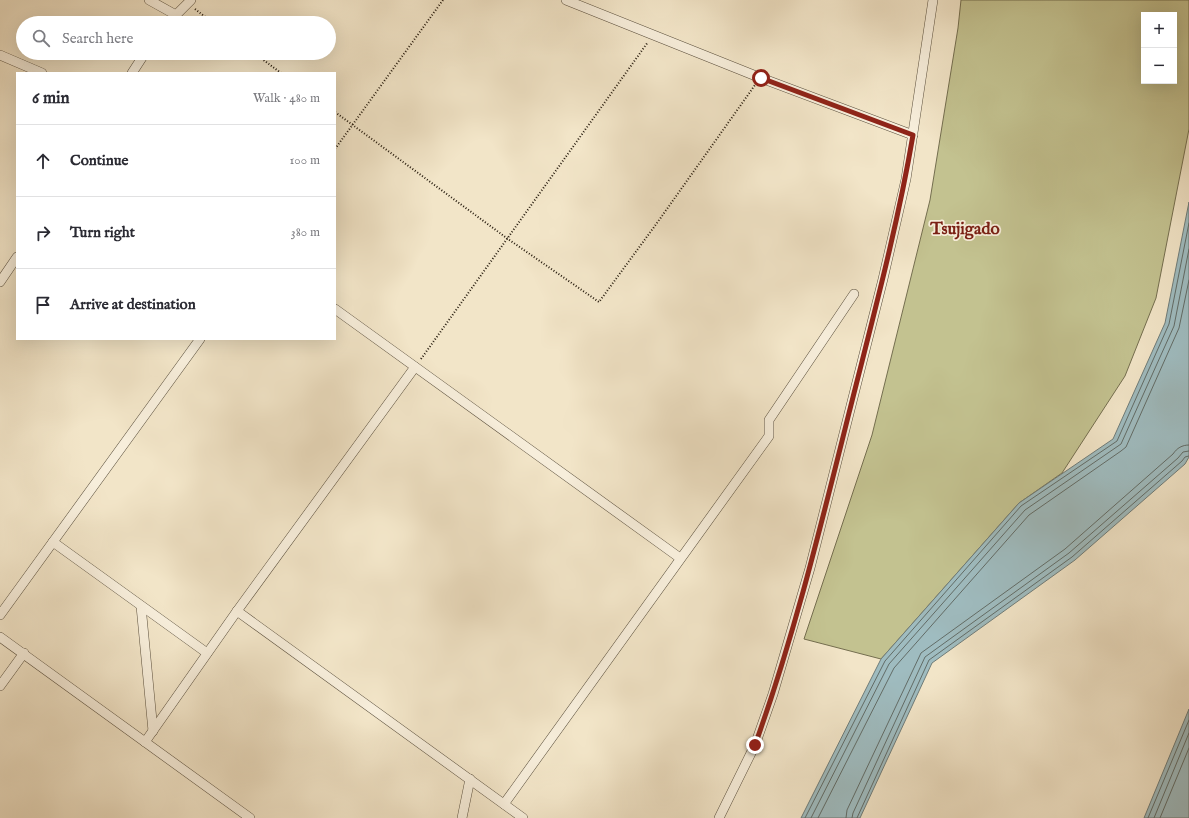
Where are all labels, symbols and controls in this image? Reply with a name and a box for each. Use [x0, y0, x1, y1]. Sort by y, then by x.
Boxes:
map controls [1141, 12, 1177, 84]
button: + [1141, 12, 1177, 48]
search box [16, 16, 336, 60]
icon: search [30, 27, 52, 49]
text: Search here [62, 29, 133, 48]
button: − [1141, 48, 1177, 84]
route start [752, 69, 770, 87]
text: 6 min [32, 88, 70, 109]
text: Walk · 480 m [253, 90, 320, 107]
icon: ahead [32, 150, 54, 172]
text: Continue [70, 151, 128, 170]
text: 100 m [290, 152, 320, 169]
district label: Tsujigado [929, 219, 1000, 240]
icon: right [32, 222, 54, 244]
text: Turn right [70, 223, 135, 242]
text: 380 m [291, 224, 320, 241]
icon: arrive [32, 294, 54, 316]
text: Arrive at destination [70, 295, 196, 314]
route end [746, 736, 764, 754]

